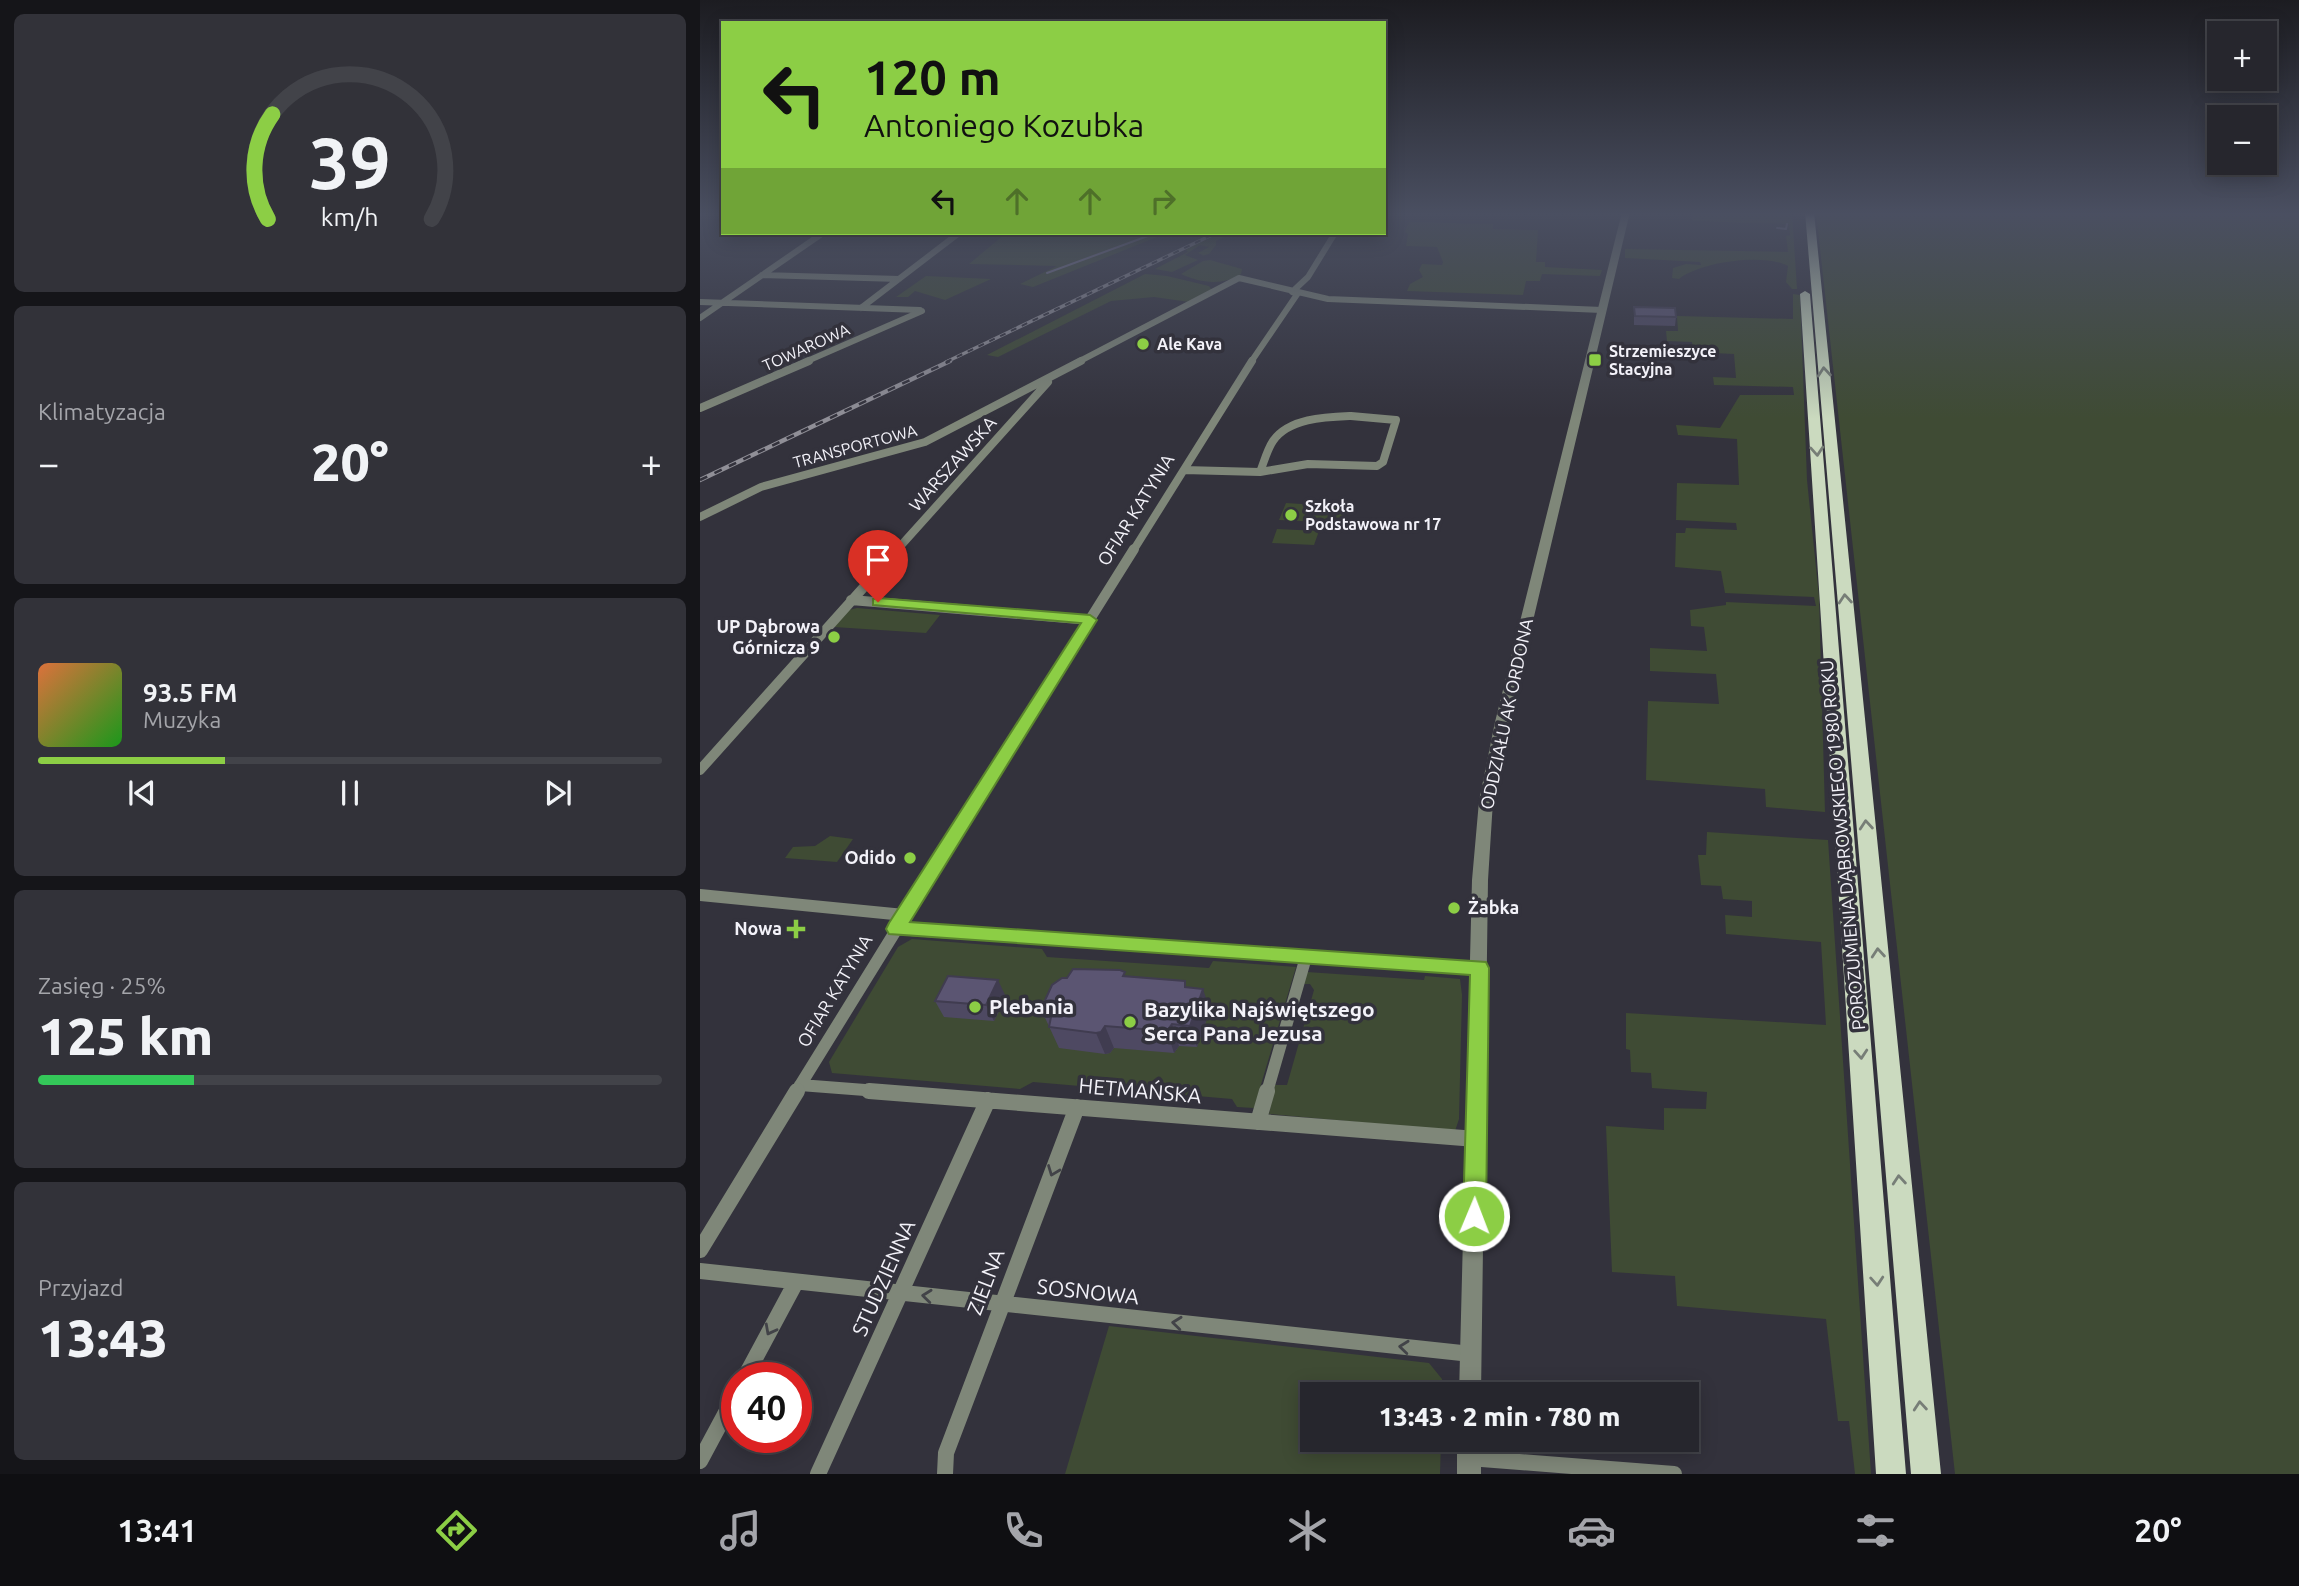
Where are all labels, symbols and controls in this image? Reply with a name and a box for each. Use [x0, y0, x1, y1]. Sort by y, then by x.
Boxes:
map controls [2207, 21, 2277, 175]
button: + [2207, 21, 2277, 91]
icon: left [749, 49, 840, 140]
text: 120 m [864, 49, 1001, 104]
button: − [2207, 105, 2277, 175]
text: Antoniego Kozubka [864, 107, 1144, 143]
text: 39 [309, 121, 391, 203]
icon: left [925, 182, 963, 220]
icon: ahead [998, 182, 1036, 220]
icon: ahead [1071, 182, 1109, 220]
icon: right [1144, 182, 1182, 220]
text: km/h [321, 203, 379, 231]
street label: TOWAROWA [760, 320, 853, 374]
place label: Ale Kava [1157, 335, 1222, 353]
marker: Ale Kava [1135, 336, 1151, 352]
place label: Strzemieszyce Stacyjna [1609, 342, 1717, 378]
marker: Strzemieszyce Stacyjna [1587, 352, 1603, 368]
one-way arrow [1817, 367, 1832, 378]
text: Klimatyzacja [38, 399, 166, 424]
street label: WARSZAWSKA [905, 412, 1000, 515]
street label: TRANSPORTOWA [791, 421, 919, 471]
text: 20° [311, 433, 389, 491]
text: − [38, 442, 59, 484]
text: + [641, 442, 662, 484]
one-way arrow [1809, 446, 1824, 457]
street label: OFIAR KATYNIA [1093, 450, 1178, 569]
place label: Szkoła Podstawowa nr 17 [1305, 497, 1441, 533]
marker: Szkoła Podstawowa nr 17 [1283, 507, 1299, 523]
pin [848, 530, 908, 602]
icon: arrive [859, 541, 897, 579]
one-way arrow [1838, 593, 1853, 604]
place label: UP Dąbrowa Górnicza 9 [716, 616, 820, 657]
street label: ODDZIAŁU AK ORDONA [1476, 616, 1536, 811]
marker: UP Dąbrowa Górnicza 9 [826, 629, 842, 645]
street label: POROZUMIENIA DĄBROWSKIEGO 1980 ROKU [1816, 659, 1868, 1031]
text: 93.5 FM [143, 678, 237, 707]
text: Muzyka [143, 707, 221, 732]
icon: previous [123, 774, 161, 812]
icon: pause [331, 774, 369, 812]
icon: next [539, 774, 577, 812]
one-way arrow [1859, 820, 1874, 831]
place label: Odido [844, 847, 896, 867]
marker: Odido [902, 850, 918, 866]
place label: Żabka [1468, 897, 1519, 917]
marker: Żabka [1446, 900, 1462, 916]
place label: Nowa [734, 918, 782, 938]
marker: Nowa [788, 921, 804, 937]
street label: OFIAR KATYNIA [793, 930, 876, 1050]
one-way arrow [1870, 947, 1885, 959]
text: Zasięg · 25% [38, 973, 166, 998]
place label: Plebania [989, 994, 1074, 1018]
place label: Bazylika Najświętszego Serca Pana Jezusa [1144, 997, 1375, 1045]
marker: Plebania [967, 999, 983, 1015]
text: 125 km [38, 1007, 213, 1065]
marker: Bazylika Najświętszego Serca Pana Jezusa [1122, 1014, 1138, 1030]
one-way arrow [1853, 1049, 1868, 1060]
street label: HETMAŃSKA [1078, 1073, 1203, 1107]
one-way arrow [1047, 1165, 1061, 1177]
one-way arrow [1891, 1174, 1906, 1185]
position arrow [1437, 1179, 1511, 1253]
street label: STUDZIENNA [847, 1216, 920, 1339]
street label: ZIELNA [962, 1245, 1009, 1318]
street label: SOSNOWA [1036, 1274, 1141, 1308]
text: Przyjazd [38, 1275, 123, 1300]
one-way arrow [1869, 1276, 1884, 1287]
one-way arrow [921, 1289, 933, 1304]
text: 13:43 [38, 1309, 168, 1367]
one-way arrow [1172, 1316, 1183, 1331]
one-way arrow [765, 1322, 778, 1335]
one-way arrow [1398, 1340, 1409, 1355]
speed limit sign: 40 [721, 1362, 812, 1453]
one-way arrow [1912, 1400, 1927, 1412]
text: 13:43 · 2 min · 780 m [1379, 1402, 1620, 1431]
icon: directions [432, 1506, 481, 1555]
icon: music [716, 1506, 765, 1555]
icon: phone [999, 1506, 1048, 1555]
icon: climate [1283, 1506, 1332, 1555]
icon: car [1567, 1506, 1616, 1555]
icon: filters [1851, 1506, 1900, 1555]
text: 13:41 [117, 1512, 197, 1548]
text: 20° [2134, 1512, 2182, 1548]

